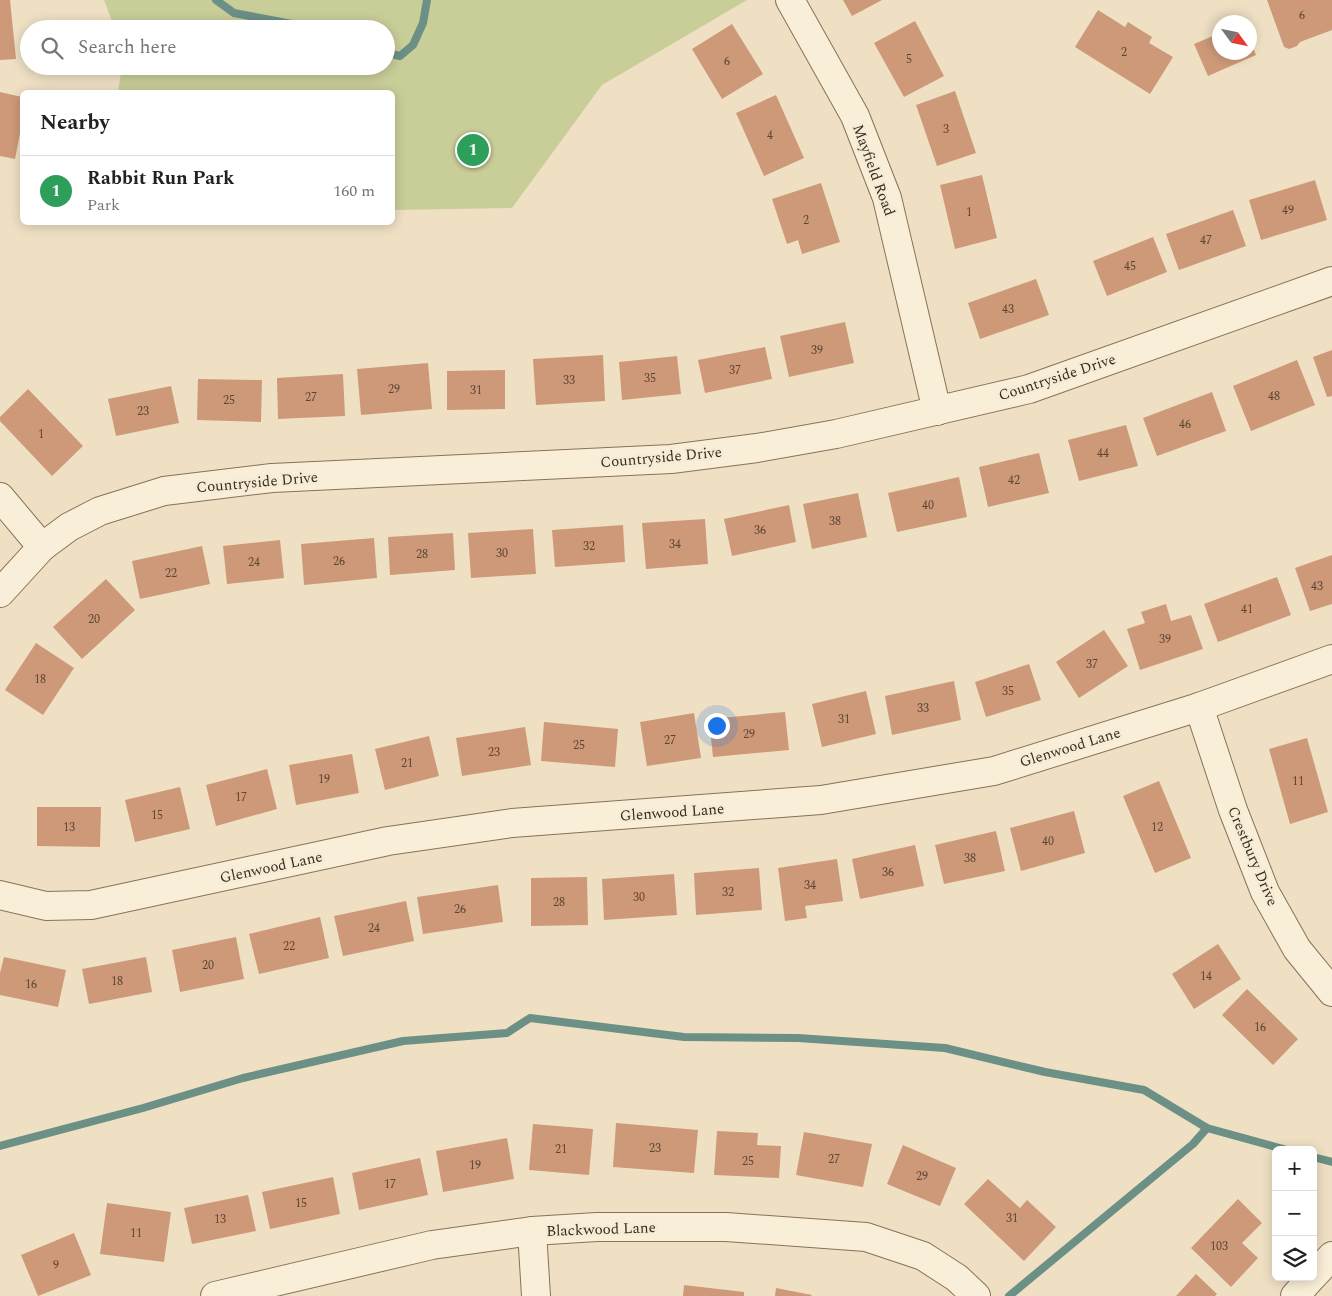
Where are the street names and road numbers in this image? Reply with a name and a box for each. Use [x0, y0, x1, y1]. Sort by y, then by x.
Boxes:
street label: Mayfield Road [846, 121, 901, 219]
street label: Countryside Drive [996, 348, 1119, 407]
street label: Countryside Drive [599, 441, 723, 474]
street label: Countryside Drive [195, 466, 319, 499]
street label: Glenwood Lane [1017, 721, 1123, 774]
street label: Glenwood Lane [619, 797, 725, 828]
street label: Crestbury Drive [1221, 803, 1284, 910]
street label: Glenwood Lane [218, 845, 325, 890]
street label: Blackwood Lane [546, 1216, 656, 1243]

